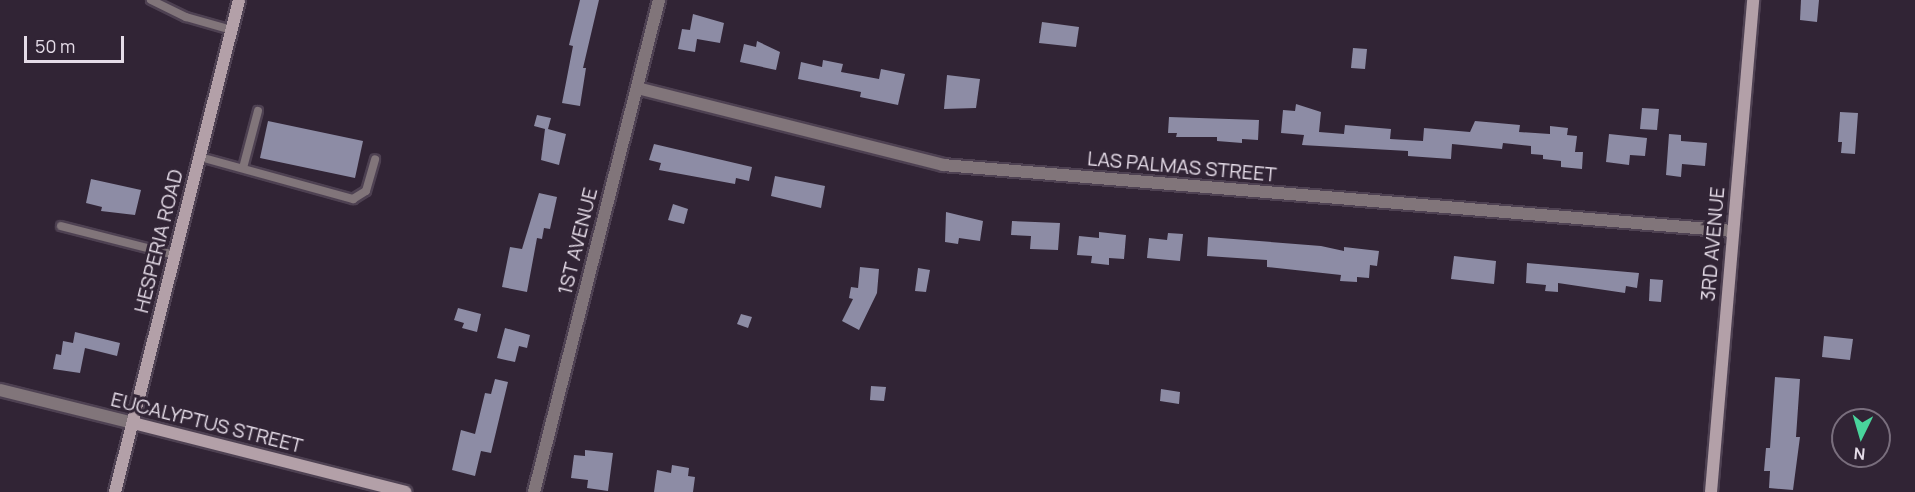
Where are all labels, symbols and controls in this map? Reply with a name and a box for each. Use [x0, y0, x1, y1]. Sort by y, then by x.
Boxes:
scale bar [27, 24, 128, 62]
text: 50 m [35, 34, 75, 58]
street label: LAS PALMAS STREET [1086, 146, 1278, 186]
street label: HESPERIA ROAD [129, 167, 187, 315]
street label: 1ST AVENUE [552, 185, 602, 297]
street label: 3RD AVENUE [1695, 186, 1729, 302]
street label: EUCALYPTUS STREET [109, 387, 305, 457]
north arrow [1831, 408, 1891, 468]
text: N [1853, 442, 1866, 465]

